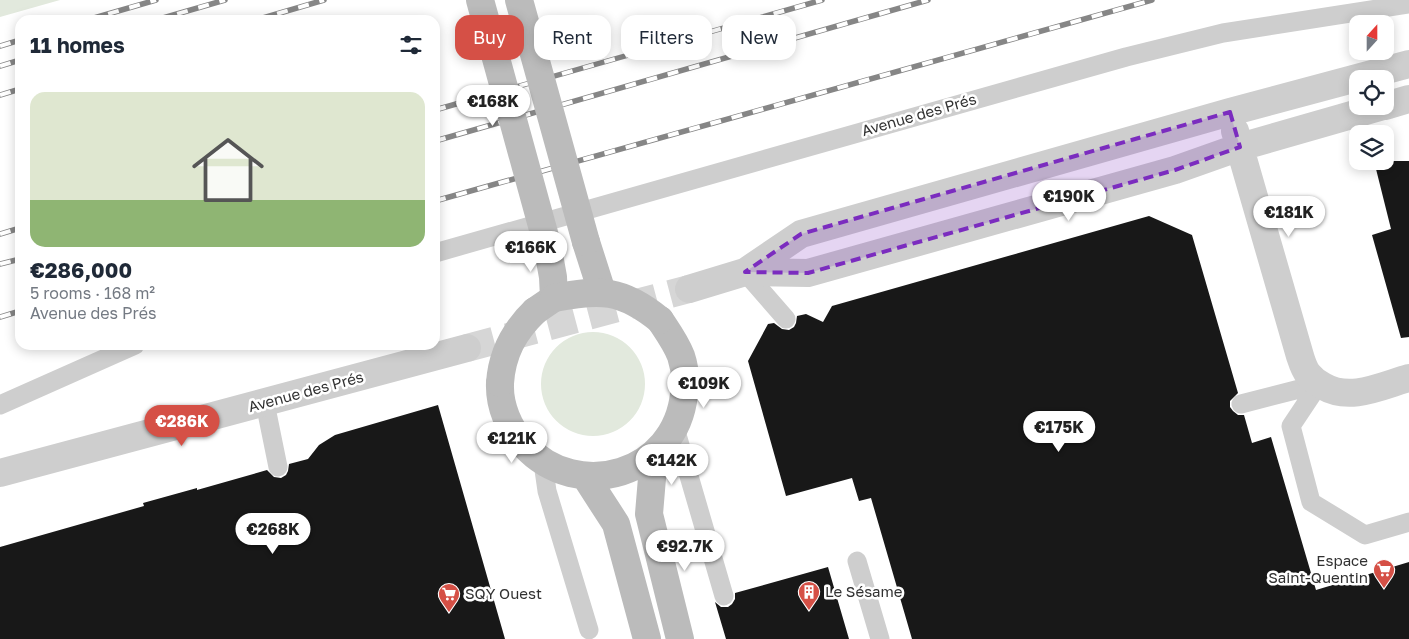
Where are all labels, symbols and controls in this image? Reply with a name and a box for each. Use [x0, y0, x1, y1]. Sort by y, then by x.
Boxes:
chip: Buy [455, 15, 524, 60]
chip: Rent [534, 15, 611, 60]
chip: Filters [621, 15, 712, 60]
chip: New [722, 15, 796, 60]
north arrow [1349, 15, 1394, 60]
map controls [1349, 15, 1394, 170]
icon: filters [397, 31, 425, 59]
text: 11 homes [30, 32, 125, 58]
button: locate [1349, 70, 1394, 115]
pin: €168K [458, 84, 528, 127]
street label: Avenue des Prés [859, 89, 978, 139]
text: €168K [467, 91, 519, 111]
icon: home [183, 125, 273, 215]
button: layers [1349, 125, 1394, 170]
pin: €190K [1034, 180, 1104, 222]
text: €190K [1043, 186, 1095, 206]
pin: €181K [1254, 196, 1324, 238]
text: €181K [1264, 202, 1314, 222]
pin: €166K [496, 230, 566, 273]
text: €166K [505, 237, 557, 257]
text: €286,000 [30, 257, 132, 283]
text: 5 rooms · 168 m² [30, 283, 155, 303]
text: Avenue des Prés [30, 303, 156, 323]
pin: €109K [669, 366, 739, 409]
street label: Avenue des Prés [246, 367, 365, 415]
text: €109K [678, 373, 730, 393]
pin: €286K [147, 404, 217, 447]
pin: €175K [1024, 410, 1094, 453]
text: €286K [155, 411, 209, 431]
text: €175K [1034, 417, 1084, 437]
pin: €121K [477, 422, 547, 464]
text: €121K [487, 428, 537, 448]
pin: €142K [637, 444, 707, 486]
text: €142K [647, 450, 697, 470]
pin: €268K [238, 512, 308, 555]
text: €268K [246, 519, 300, 539]
pin: €92.7K [644, 530, 726, 572]
text: €92.7K [657, 536, 713, 556]
place label: Espace Saint-Quentin [1268, 551, 1368, 586]
supermarket icon: Espace Saint-Quentin [1372, 558, 1396, 589]
building icon: Le Sésame [797, 580, 821, 611]
supermarket icon: SQY Ouest [437, 582, 461, 613]
place label: Le Sésame [825, 582, 903, 600]
place label: SQY Ouest [465, 584, 542, 602]

